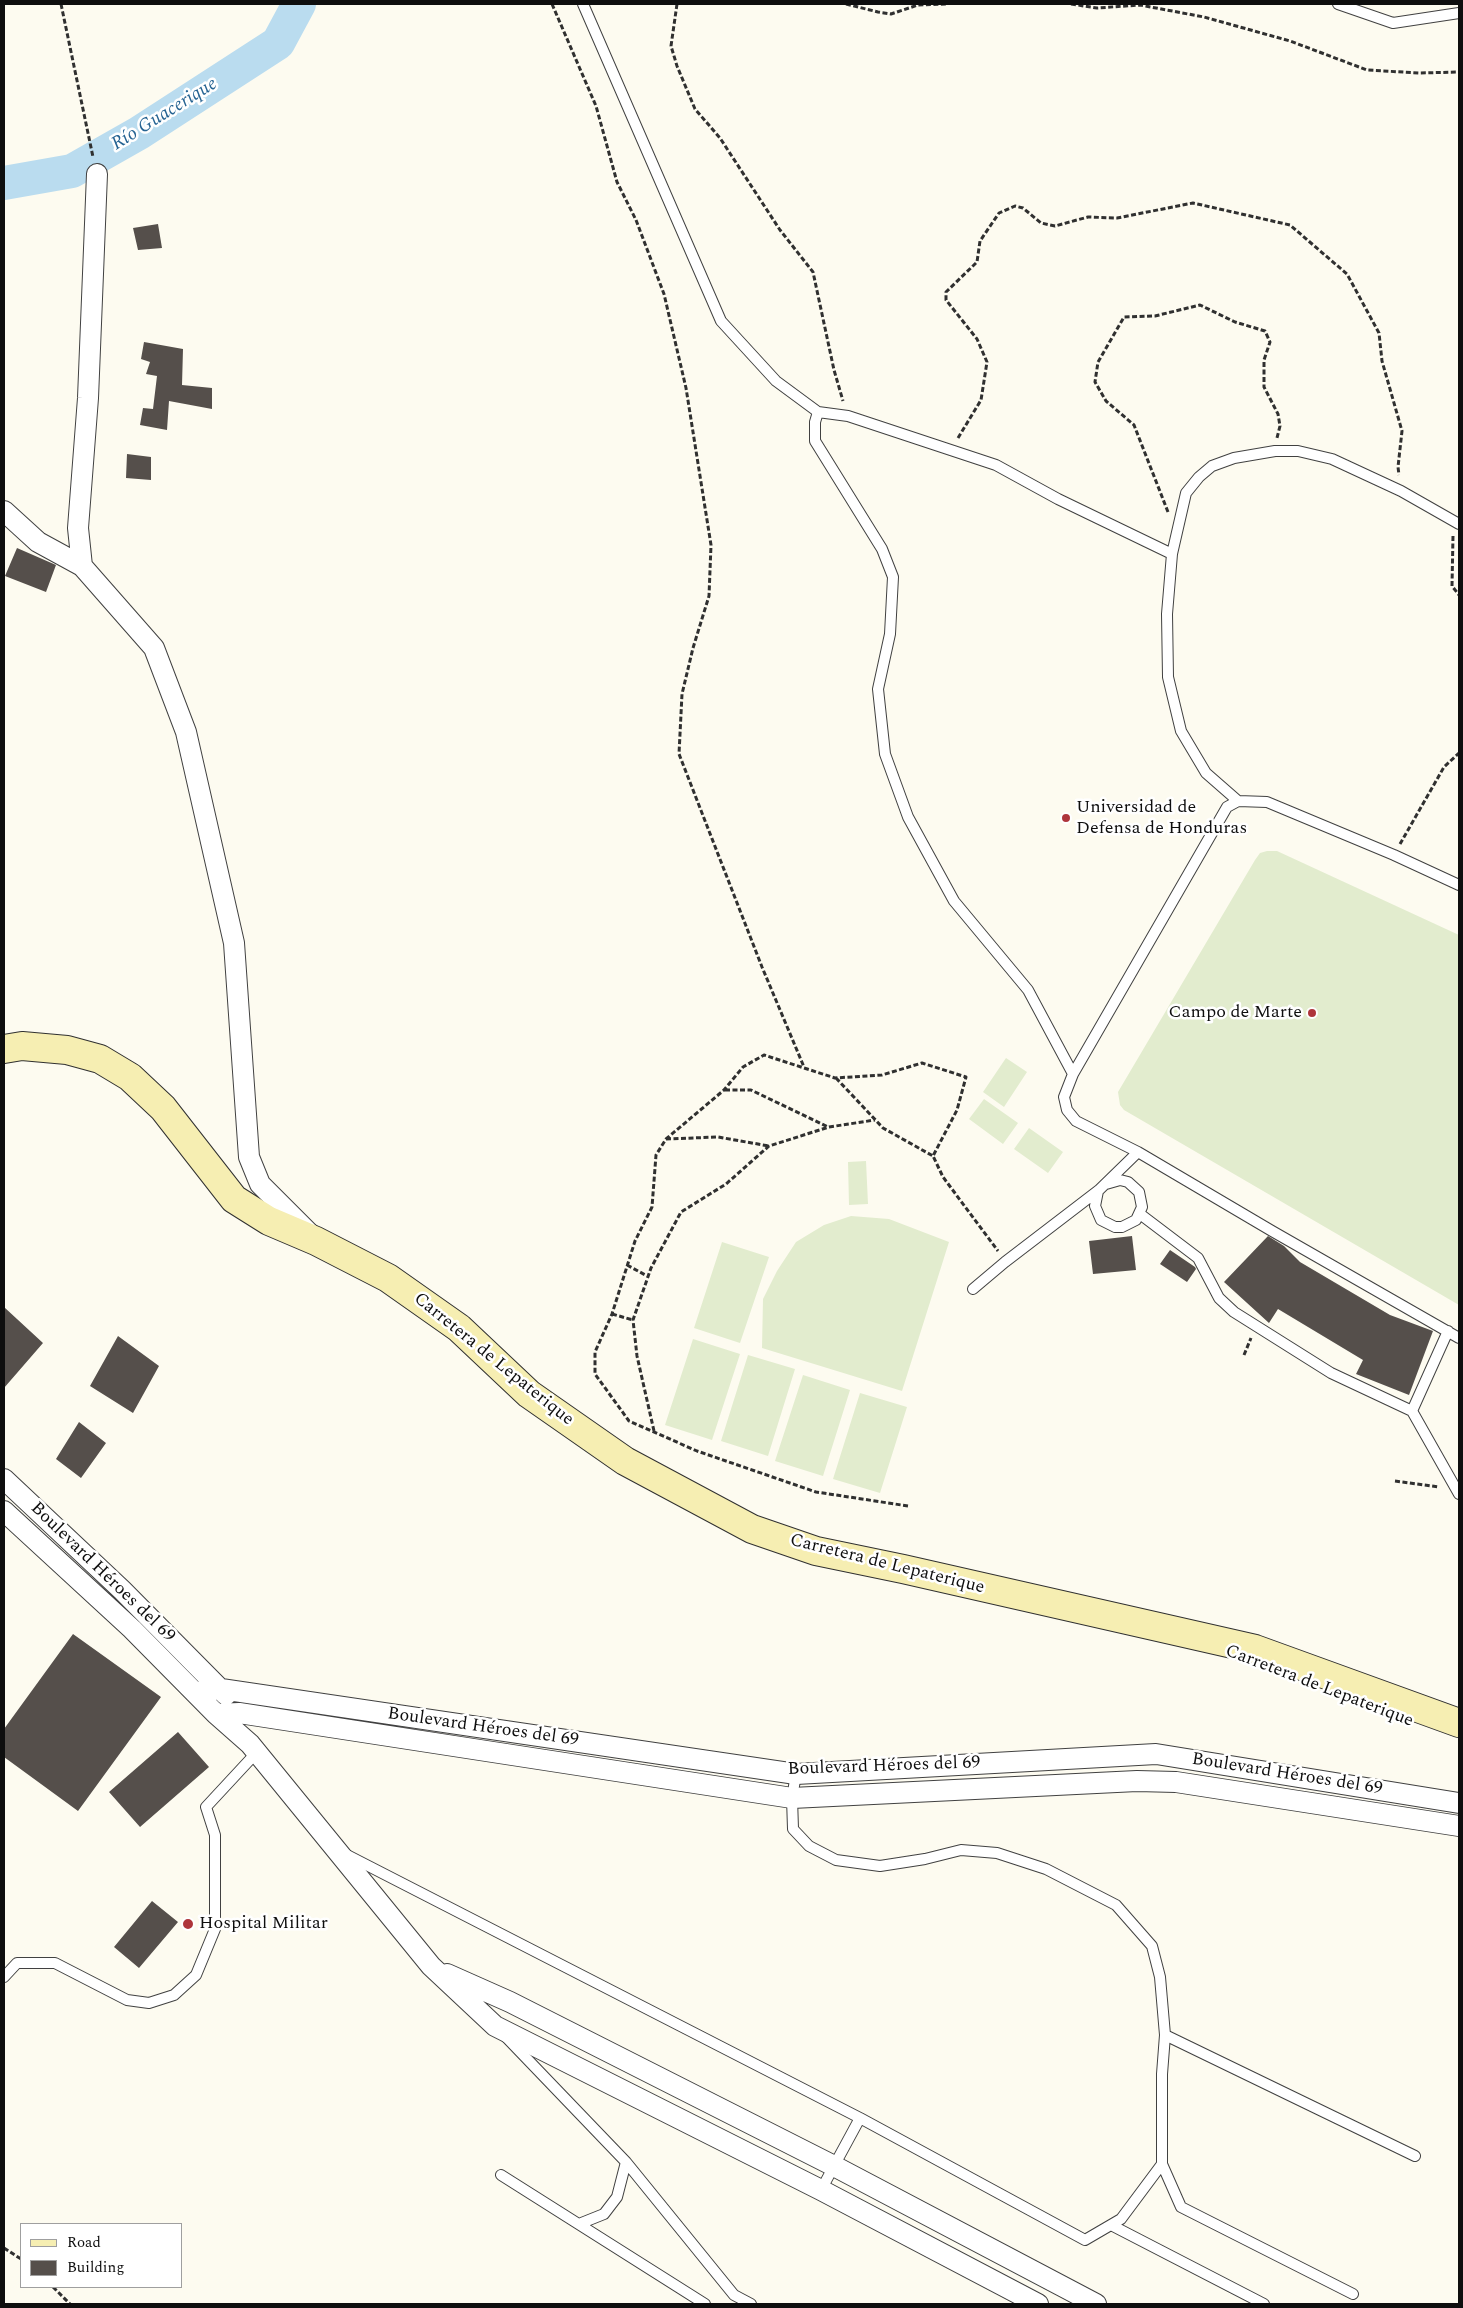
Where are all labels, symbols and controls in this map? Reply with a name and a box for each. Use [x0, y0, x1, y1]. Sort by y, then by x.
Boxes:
water label: Río Guacerique [108, 73, 222, 157]
place label: Universidad de Defensa de Honduras [1076, 797, 1247, 840]
marker: Universidad de Defensa de Honduras [1060, 812, 1072, 824]
place label: Campo de Marte [1169, 1002, 1302, 1024]
marker: Campo de Marte [1306, 1007, 1318, 1019]
street label: Carretera de Lepaterique [409, 1289, 577, 1431]
street label: Boulevard Héroes del 69 [25, 1498, 179, 1648]
street label: Carretera de Lepaterique [787, 1530, 987, 1600]
street label: Carretera de Lepaterique [1222, 1641, 1416, 1733]
street label: Boulevard Héroes del 69 [386, 1704, 580, 1752]
street label: Boulevard Héroes del 69 [1190, 1749, 1384, 1801]
street label: Boulevard Héroes del 69 [787, 1753, 981, 1781]
place label: Hospital Militar [199, 1913, 328, 1935]
marker: Hospital Militar [181, 1917, 195, 1931]
legend [20, 2223, 182, 2288]
text: Road [67, 2231, 101, 2254]
text: Building [67, 2256, 124, 2279]

